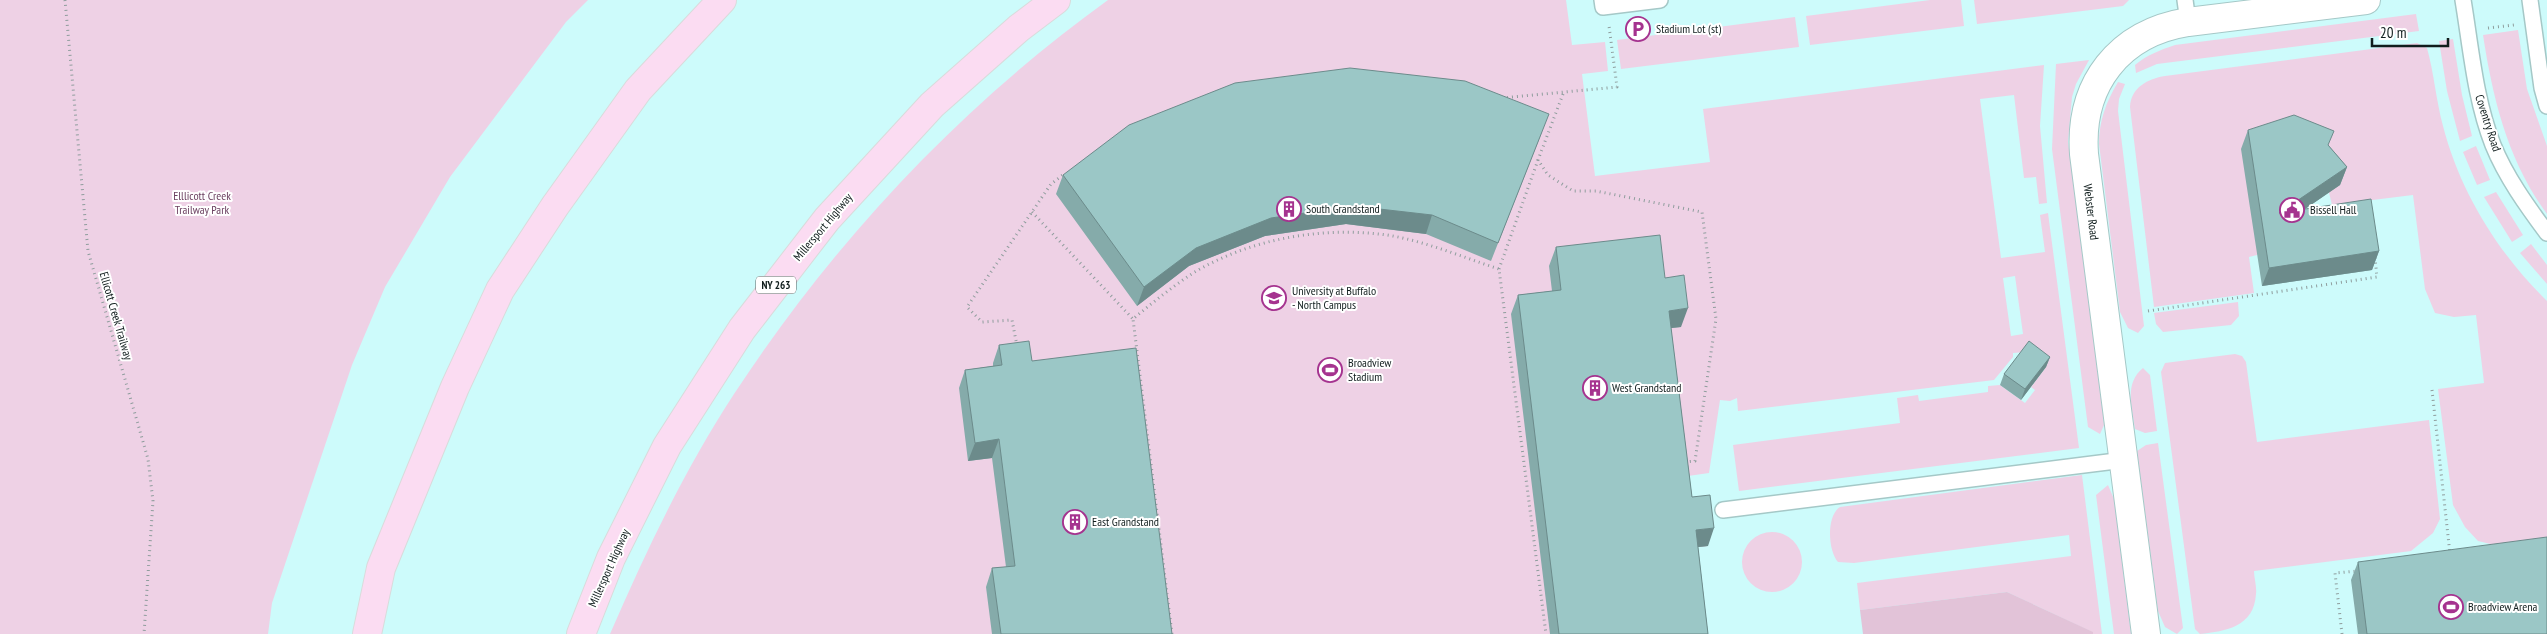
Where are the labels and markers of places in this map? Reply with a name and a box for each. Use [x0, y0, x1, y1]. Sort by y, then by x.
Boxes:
parking icon: Stadium Lot (st) [1625, 16, 1651, 42]
place label: Stadium Lot (st) [1656, 21, 1721, 36]
building icon: South Grandstand [1276, 196, 1302, 222]
public building icon: Bissell Hall [2279, 197, 2305, 223]
place label: South Grandstand [1306, 201, 1380, 216]
place label: Bissell Hall [2310, 202, 2356, 217]
place label: University at Buffalo - North Campus [1292, 283, 1376, 312]
school or university icon: University at Buffalo - North Campus [1261, 285, 1287, 311]
place label: Broadview Stadium [1348, 355, 1392, 384]
sports icon: Broadview Stadium [1317, 357, 1343, 383]
building icon: West Grandstand [1582, 375, 1608, 401]
place label: West Grandstand [1612, 380, 1682, 395]
building icon: East Grandstand [1062, 509, 1088, 535]
place label: East Grandstand [1092, 514, 1159, 529]
sports icon: Broadview Arena [2438, 594, 2464, 620]
place label: Broadview Arena [2468, 599, 2538, 614]

